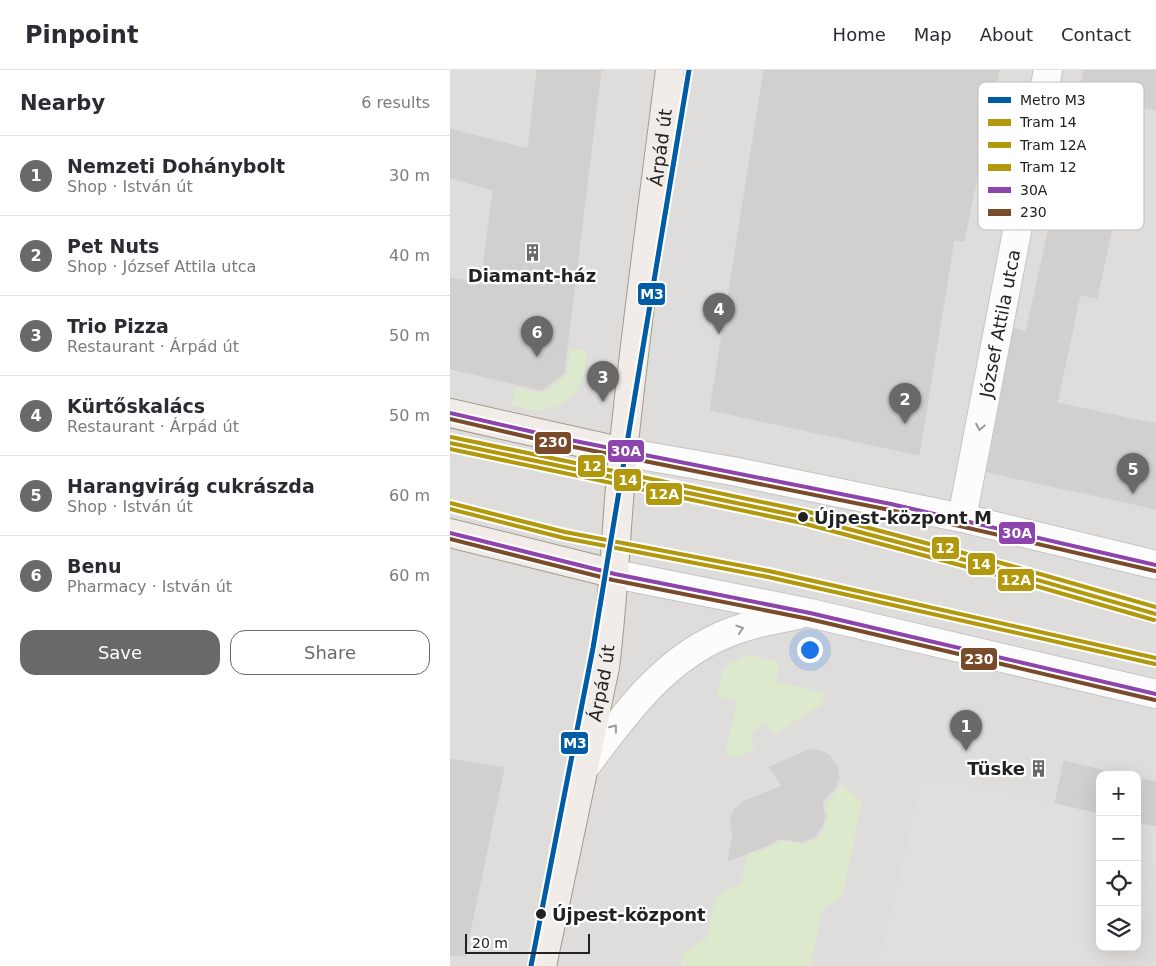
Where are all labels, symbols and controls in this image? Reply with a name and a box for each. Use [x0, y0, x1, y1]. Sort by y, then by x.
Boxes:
text: Pinpoint [25, 21, 138, 49]
text: Home [833, 24, 886, 45]
text: Map [914, 24, 952, 45]
text: About [980, 24, 1033, 45]
text: Contact [1061, 24, 1131, 45]
legend [978, 82, 1144, 230]
text: Nearby [20, 91, 105, 115]
text: Metro M3 [1020, 92, 1086, 108]
text: 6 results [361, 93, 430, 112]
street label: Árpád út [645, 108, 675, 187]
text: Tram 14 [1019, 114, 1077, 130]
text: Tram 12A [1019, 137, 1087, 153]
text: Nemzeti Dohánybolt [67, 155, 285, 177]
text: Tram 12 [1019, 159, 1077, 175]
text: 1 [30, 166, 42, 185]
text: 30 m [389, 166, 430, 185]
text: Shop · István út [67, 177, 193, 196]
text: 30A [1020, 182, 1048, 198]
text: 230 [1020, 204, 1047, 220]
text: Pet Nuts [67, 235, 159, 257]
building icon: Diamant-ház [522, 242, 542, 262]
text: 2 [30, 246, 42, 265]
text: 40 m [389, 246, 430, 265]
street label: József Attila utca [975, 248, 1024, 400]
text: Shop · József Attila utca [67, 257, 256, 276]
place label: Diamant-ház [468, 265, 596, 286]
line badge: M3 [637, 282, 666, 306]
text: M3 [640, 286, 664, 302]
pin: 4 [703, 293, 735, 334]
text: Trio Pizza [67, 315, 169, 337]
pin: 6 [521, 316, 553, 357]
text: 3 [30, 326, 42, 345]
text: 50 m [389, 326, 430, 345]
text: Restaurant · Árpád út [67, 337, 239, 356]
pin: 3 [587, 361, 619, 402]
pin: 2 [889, 383, 921, 424]
text: Kürtőskalács [67, 395, 205, 417]
text: 4 [30, 406, 42, 425]
text: 50 m [389, 406, 430, 425]
text: Restaurant · Árpád út [67, 417, 239, 436]
one-way arrow [975, 423, 986, 432]
line badge: 230 [534, 431, 572, 455]
text: 230 [538, 434, 568, 450]
line badge: 30A [607, 439, 645, 463]
text: 30A [611, 443, 641, 459]
pin: 5 [1117, 453, 1149, 494]
line badge: 12 [577, 454, 606, 478]
text: 12 [582, 458, 602, 474]
line badge: 14 [613, 468, 642, 492]
text: 14 [618, 472, 638, 488]
text: Harangvirág cukrászda [67, 475, 315, 497]
line badge: 12A [645, 482, 683, 506]
text: 5 [30, 486, 42, 505]
text: 60 m [389, 486, 430, 505]
text: 12A [649, 486, 679, 502]
text: Shop · István út [67, 497, 193, 516]
place label: Újpest-központ M [814, 507, 992, 528]
marker: Újpest-központ M [796, 510, 810, 524]
line badge: 30A [998, 521, 1036, 545]
text: 30A [1002, 525, 1032, 541]
line badge: 12 [931, 536, 960, 560]
text: 12 [935, 540, 955, 556]
line badge: 14 [967, 552, 996, 576]
text: Benu [67, 555, 121, 577]
text: 14 [971, 556, 991, 572]
text: 6 [30, 566, 42, 585]
text: 60 m [389, 566, 430, 585]
line badge: 12A [997, 568, 1035, 592]
text: 12A [1001, 572, 1031, 588]
text: Pharmacy · István út [67, 577, 232, 596]
one-way arrow [735, 625, 743, 635]
button: Save [20, 630, 220, 675]
button: Share [230, 630, 430, 675]
your location [797, 637, 823, 663]
street label: Árpád út [583, 644, 618, 723]
line badge: 230 [960, 647, 998, 671]
text: 230 [964, 651, 994, 667]
pin: 1 [950, 710, 982, 751]
one-way arrow [609, 725, 617, 734]
line badge: M3 [560, 731, 589, 755]
text: M3 [563, 735, 587, 751]
place label: Tüske [967, 758, 1025, 779]
building icon: Tüske [1029, 758, 1049, 778]
map controls [1096, 771, 1141, 951]
button: + [1096, 771, 1141, 816]
button: − [1096, 816, 1141, 861]
button: locate [1096, 861, 1141, 906]
place label: Újpest-központ [552, 904, 706, 925]
button: layers [1096, 906, 1141, 951]
marker: Újpest-központ [534, 907, 548, 921]
scale bar [465, 931, 590, 954]
text: 20 m [472, 935, 508, 951]

